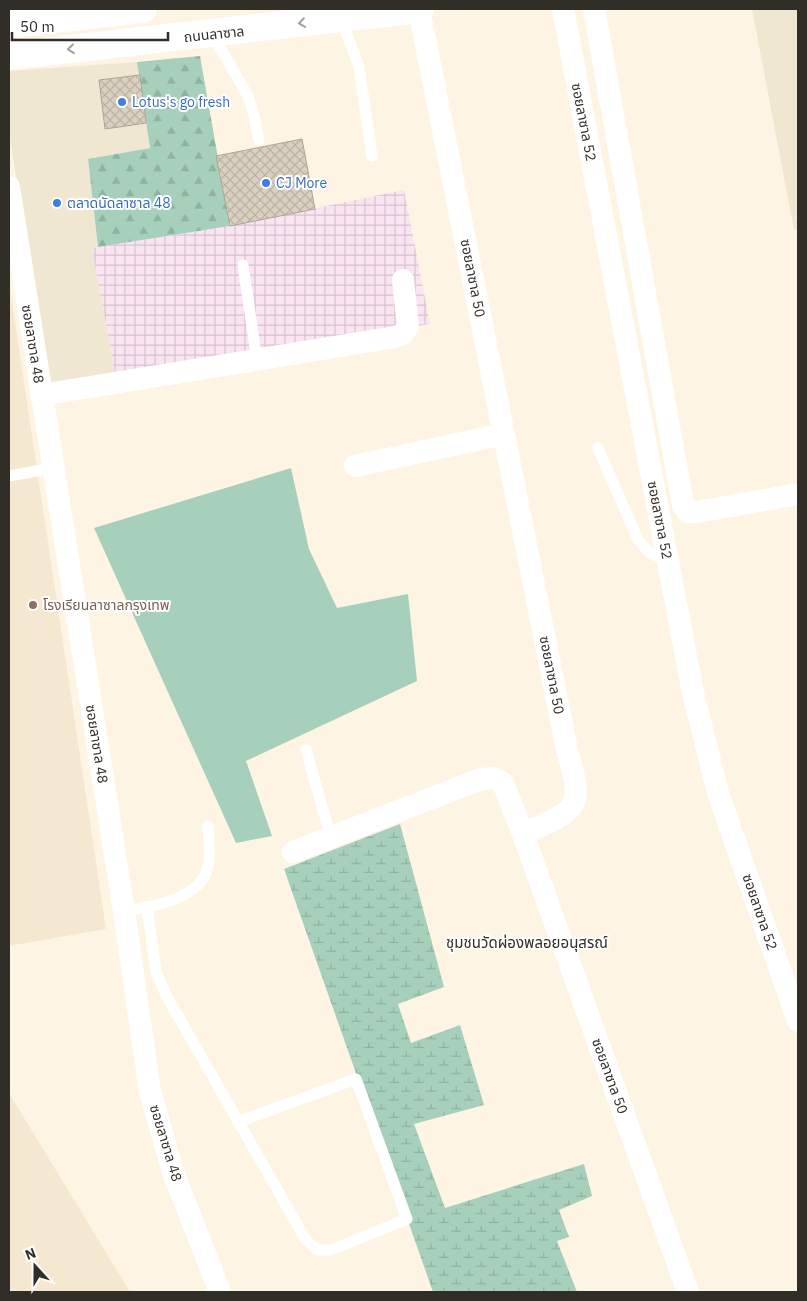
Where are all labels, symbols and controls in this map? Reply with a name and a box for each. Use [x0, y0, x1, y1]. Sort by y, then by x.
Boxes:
scale bar [12, 10, 169, 42]
text: 50 m [20, 17, 55, 36]
one-way arrow [297, 17, 306, 27]
street label: ถนนลาซาล [183, 22, 245, 46]
one-way arrow [66, 43, 74, 54]
street label: ซอยลาซาล 52 [568, 81, 600, 163]
place label: Lotus's go fresh [132, 93, 230, 111]
marker: Lotus's go fresh [116, 96, 128, 108]
place label: CJ More [276, 174, 327, 192]
marker: CJ More [260, 177, 272, 189]
place label: ตลาดนัดลาซาล 48 [67, 194, 171, 212]
marker: ตลาดนัดลาซาล 48 [51, 197, 63, 209]
street label: ซอยลาซาล 50 [457, 237, 489, 319]
street label: ซอยลาซาล 48 [18, 303, 48, 385]
street label: ซอยลาซาล 52 [644, 479, 676, 561]
place label: โรงเรียนลาซาลกรุงเทพ [43, 596, 170, 614]
marker: โรงเรียนลาซาลกรุงเทพ [27, 599, 39, 611]
street label: ซอยลาซาล 50 [536, 634, 568, 716]
street label: ซอยลาซาล 48 [82, 703, 112, 785]
street label: ซอยลาซาล 52 [739, 872, 781, 952]
district label: ชุมชนวัดผ่องพลอยอนุสรณ์ [446, 933, 608, 952]
street label: ซอยลาซาล 50 [588, 1036, 632, 1116]
street label: ซอยลาซาล 48 [146, 1102, 186, 1184]
north arrow [10, 1241, 60, 1291]
text: N [22, 1244, 38, 1264]

